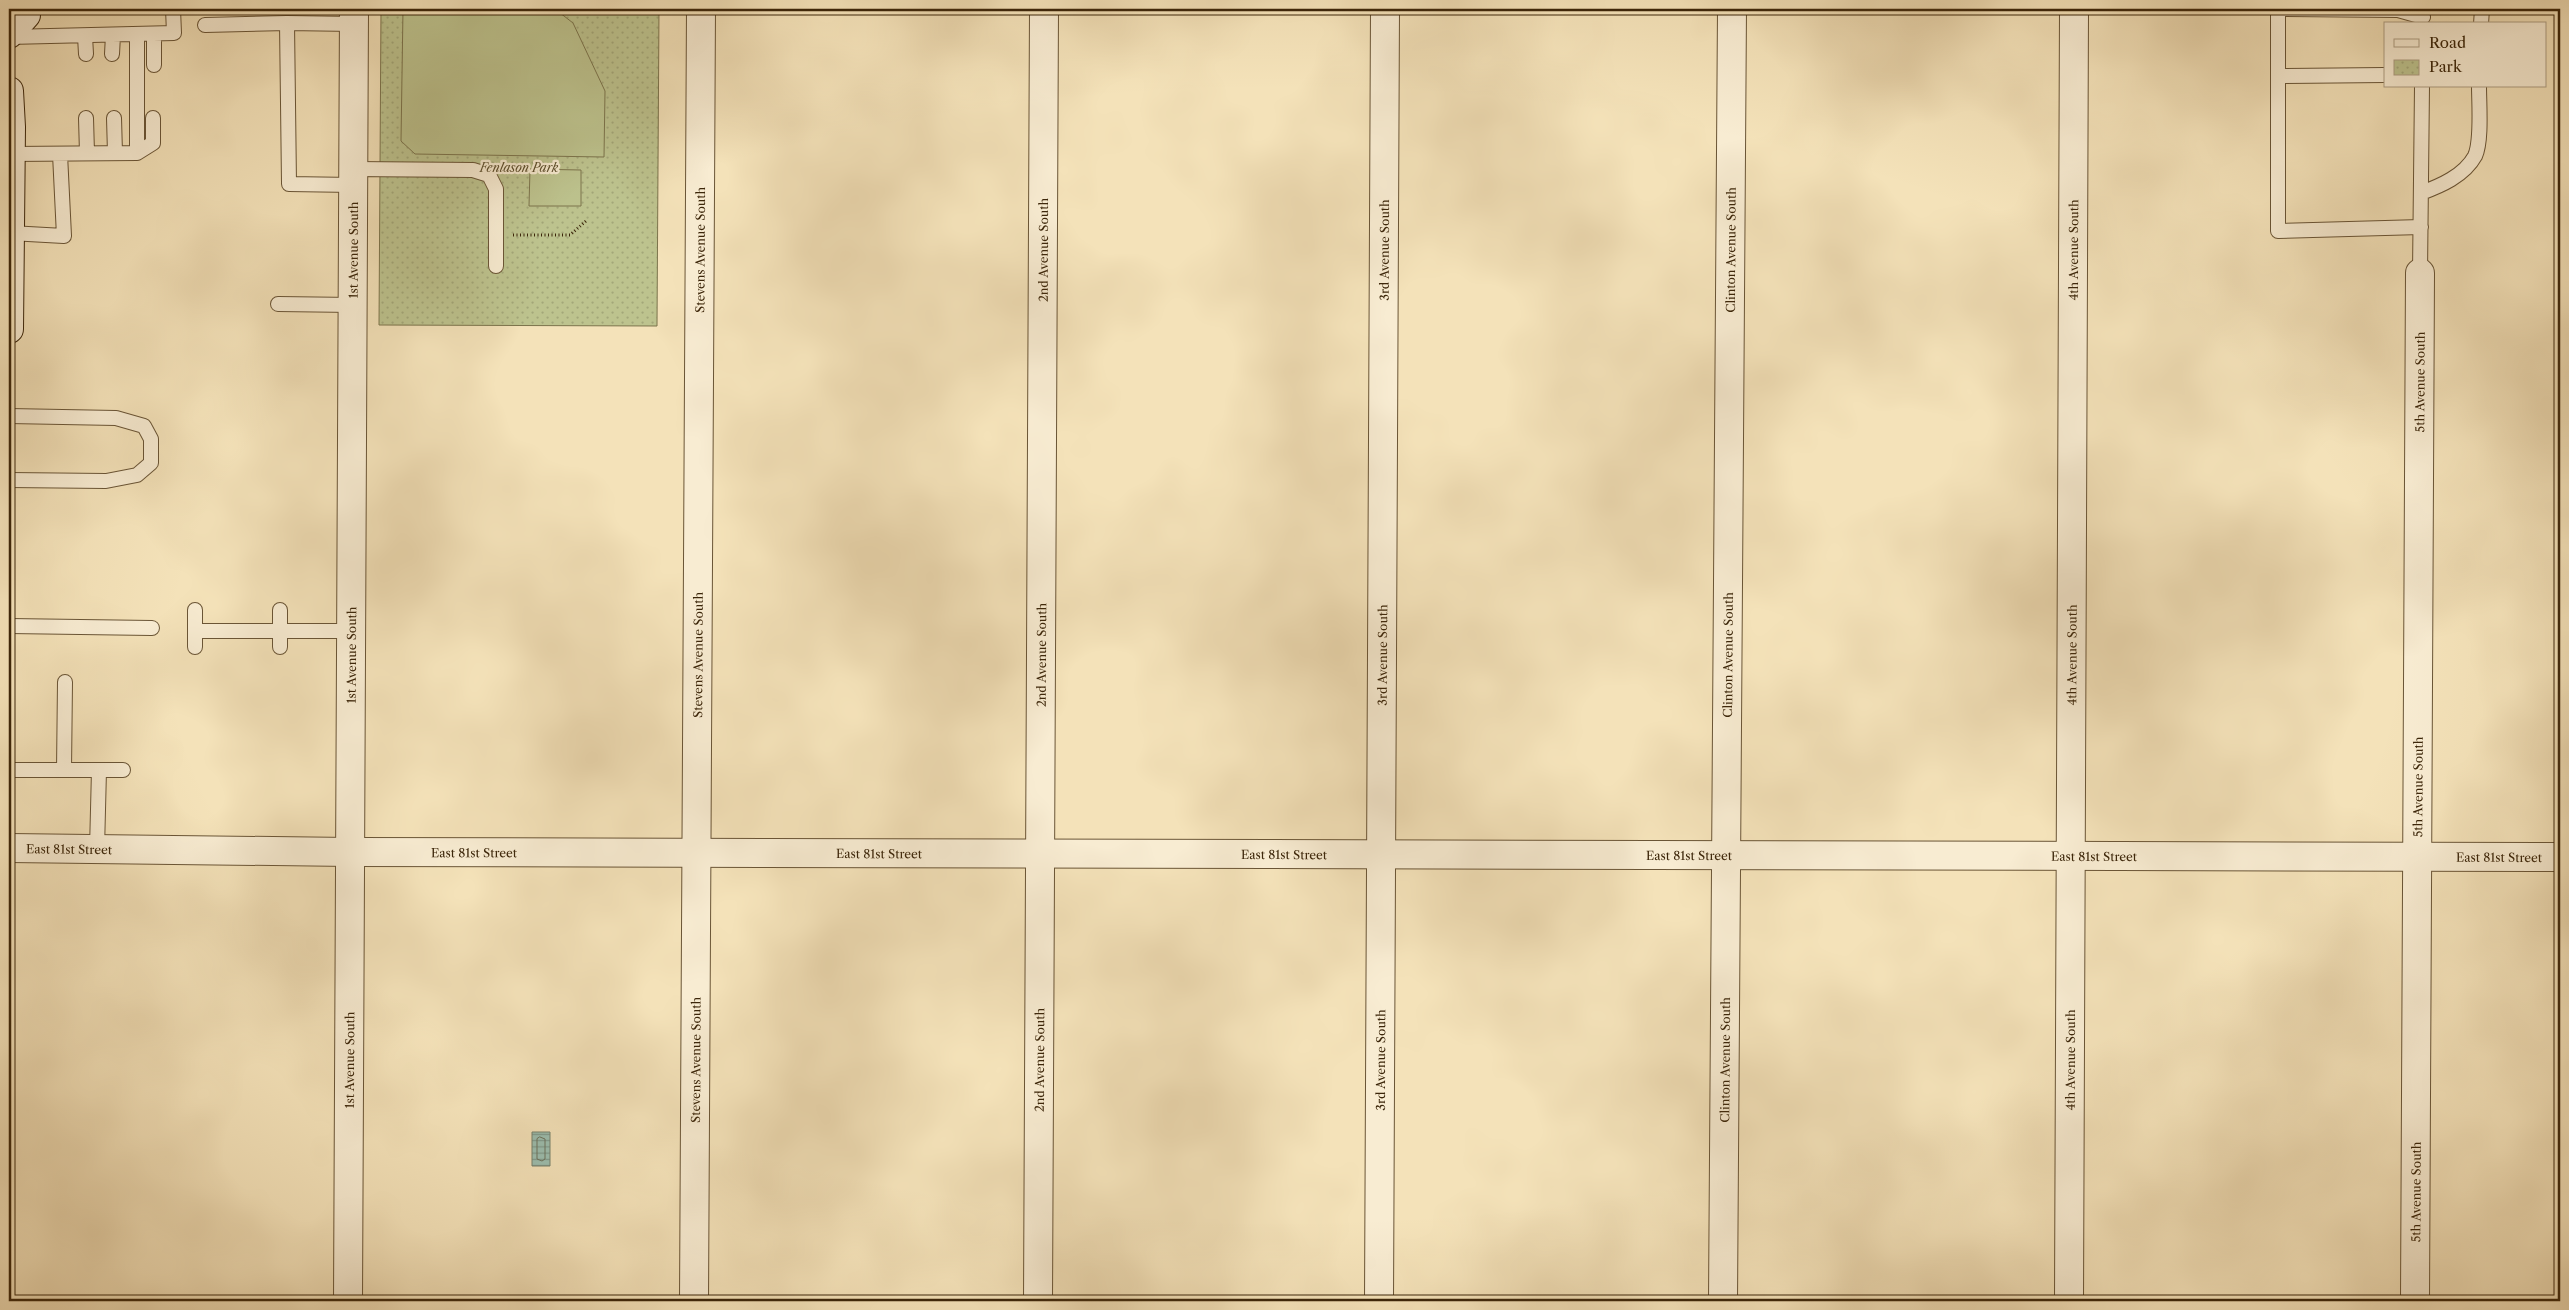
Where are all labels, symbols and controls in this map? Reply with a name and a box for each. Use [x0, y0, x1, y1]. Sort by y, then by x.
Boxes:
legend [2384, 22, 2546, 88]
text: Road [2429, 33, 2466, 52]
text: Park [2429, 57, 2463, 76]
park label: Fenlason Park [479, 160, 559, 175]
street label: Stevens Avenue South [692, 186, 708, 313]
street label: Clinton Avenue South [1722, 187, 1738, 313]
street label: 2nd Avenue South [1035, 197, 1051, 302]
street label: 3rd Avenue South [1376, 199, 1392, 301]
street label: 4th Avenue South [2065, 199, 2081, 301]
street label: 1st Avenue South [345, 201, 361, 298]
street label: 5th Avenue South [2412, 331, 2427, 432]
street label: Stevens Avenue South [690, 591, 705, 718]
street label: Clinton Avenue South [1720, 592, 1735, 718]
street label: 2nd Avenue South [1033, 602, 1049, 707]
street label: 3rd Avenue South [1374, 604, 1390, 706]
street label: 4th Avenue South [2064, 604, 2079, 706]
street label: 1st Avenue South [343, 606, 359, 703]
street label: 5th Avenue South [2410, 736, 2425, 837]
street label: East 81st Street [26, 841, 113, 857]
street label: East 81st Street [431, 845, 518, 860]
street label: East 81st Street [836, 846, 923, 861]
street label: East 81st Street [1241, 847, 1328, 862]
street label: East 81st Street [1646, 847, 1733, 863]
street label: East 81st Street [2051, 848, 2138, 864]
street label: East 81st Street [2456, 849, 2543, 864]
street label: Stevens Avenue South [687, 996, 703, 1123]
street label: Clinton Avenue South [1717, 997, 1733, 1123]
street label: 2nd Avenue South [1031, 1007, 1047, 1112]
street label: 3rd Avenue South [1372, 1009, 1388, 1111]
street label: 4th Avenue South [2062, 1009, 2078, 1111]
street label: 1st Avenue South [341, 1011, 357, 1108]
street label: 5th Avenue South [2408, 1141, 2423, 1242]

